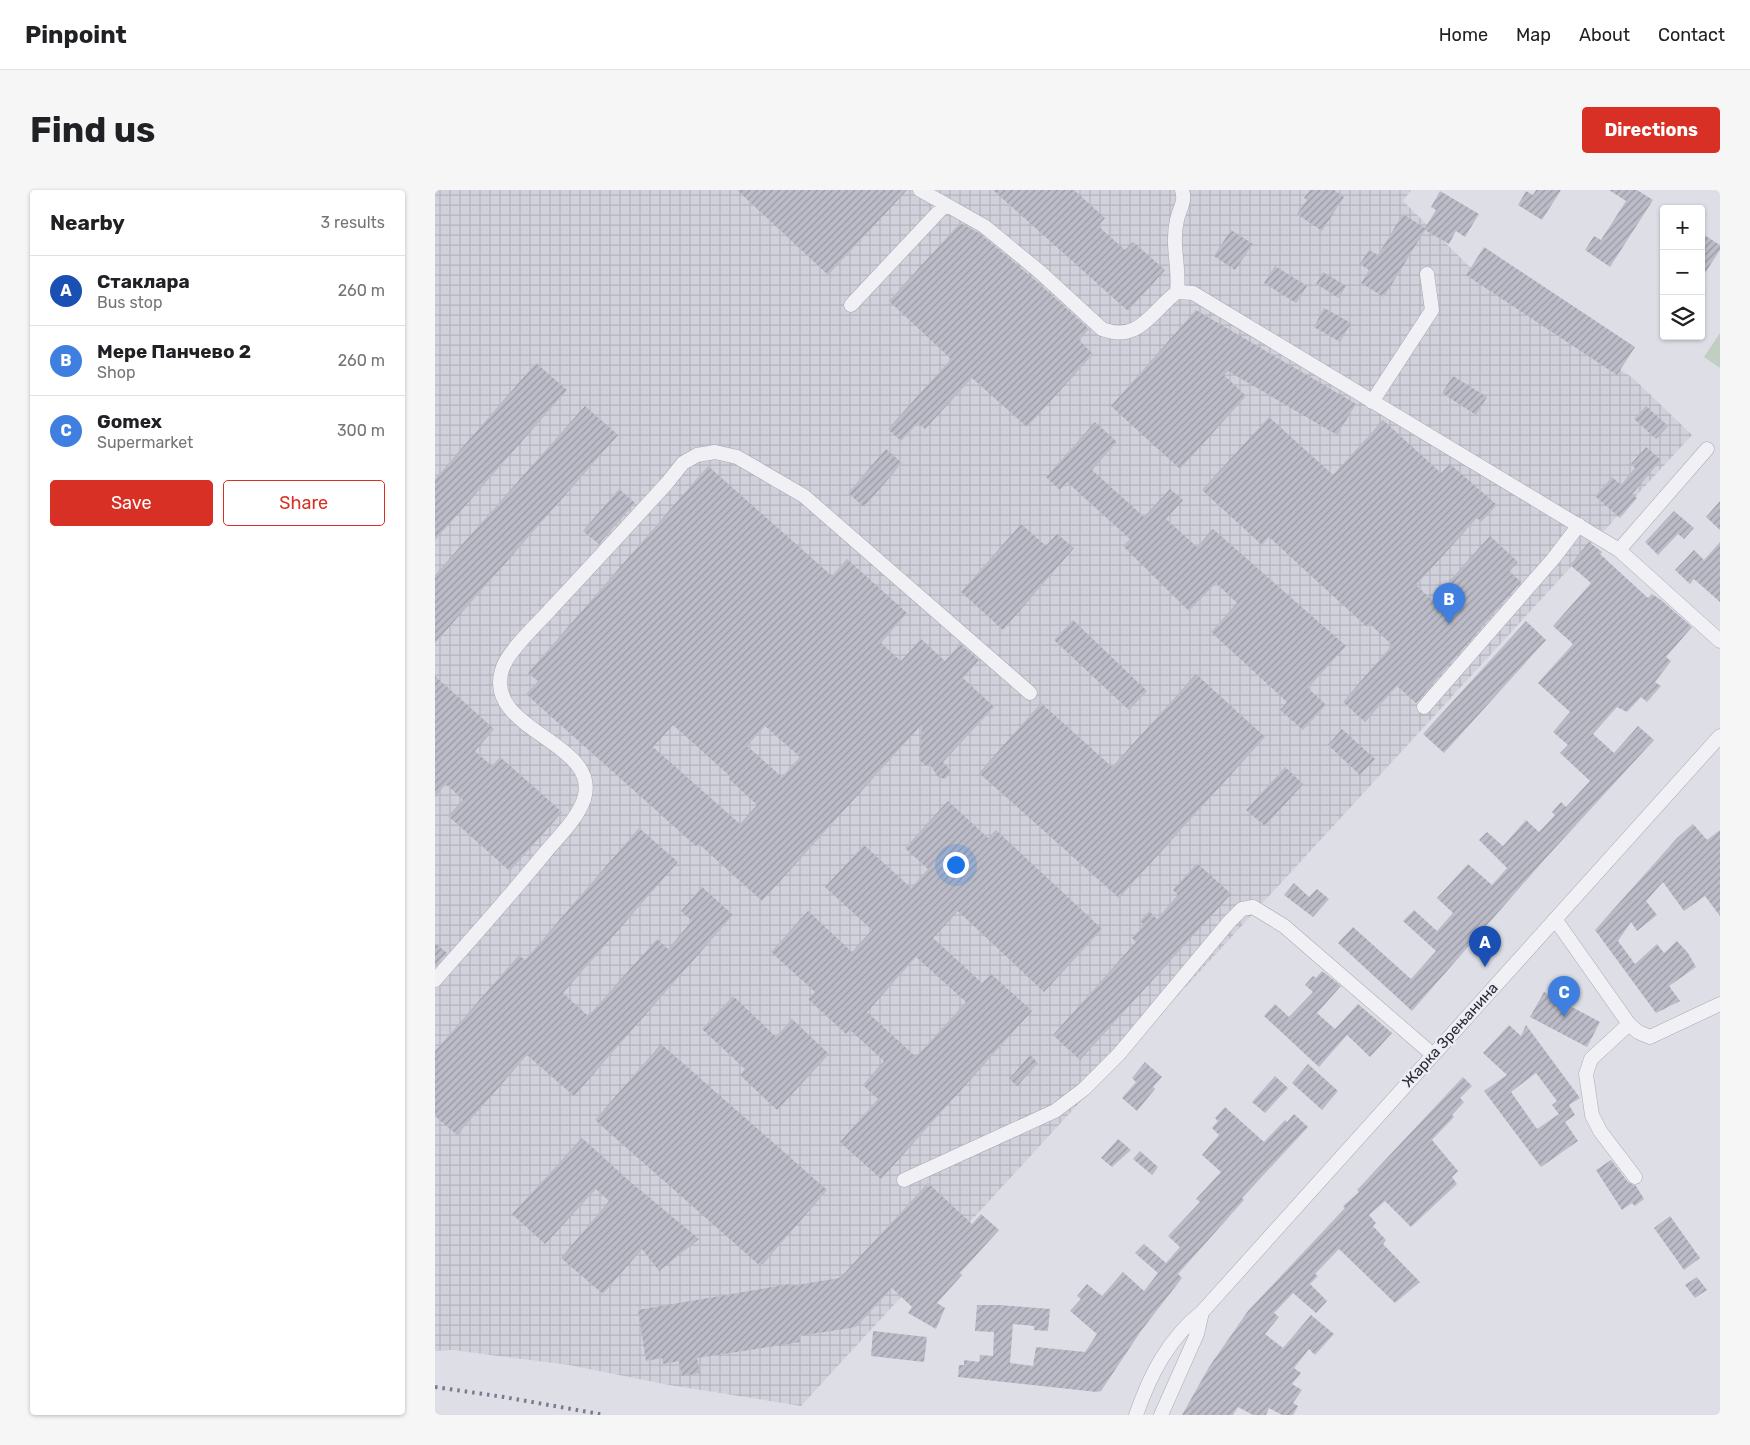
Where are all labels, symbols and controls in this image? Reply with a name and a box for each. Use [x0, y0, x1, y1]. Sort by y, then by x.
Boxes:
text: Pinpoint [25, 21, 127, 49]
text: Home [1439, 24, 1488, 46]
text: Map [1516, 24, 1551, 46]
text: About [1579, 24, 1630, 46]
text: Contact [1658, 24, 1725, 46]
button: Directions [1582, 107, 1720, 153]
text: Find us [30, 109, 155, 151]
map controls [1660, 205, 1705, 340]
button: + [1660, 205, 1705, 250]
text: Nearby [50, 210, 125, 235]
text: 3 results [320, 213, 385, 232]
button: − [1660, 250, 1705, 295]
text: Стаклара [97, 270, 190, 293]
text: A [60, 281, 72, 300]
text: 260 m [338, 281, 385, 300]
text: Bus stop [97, 293, 163, 312]
button: layers [1660, 295, 1705, 340]
text: Мере Панчево 2 [97, 340, 251, 363]
text: B [60, 351, 72, 370]
text: 260 m [338, 351, 385, 370]
text: Shop [97, 363, 135, 382]
text: Gomex [97, 410, 162, 433]
text: C [60, 421, 72, 440]
text: 300 m [337, 421, 385, 440]
text: Supermarket [97, 433, 193, 452]
button: Save [50, 480, 213, 526]
button: Share [223, 480, 385, 526]
pin: B [1433, 583, 1465, 624]
your location [943, 852, 969, 878]
pin: A [1469, 926, 1501, 967]
pin: C [1548, 976, 1580, 1017]
street label: Жарка Зрењанина [1398, 979, 1502, 1091]

